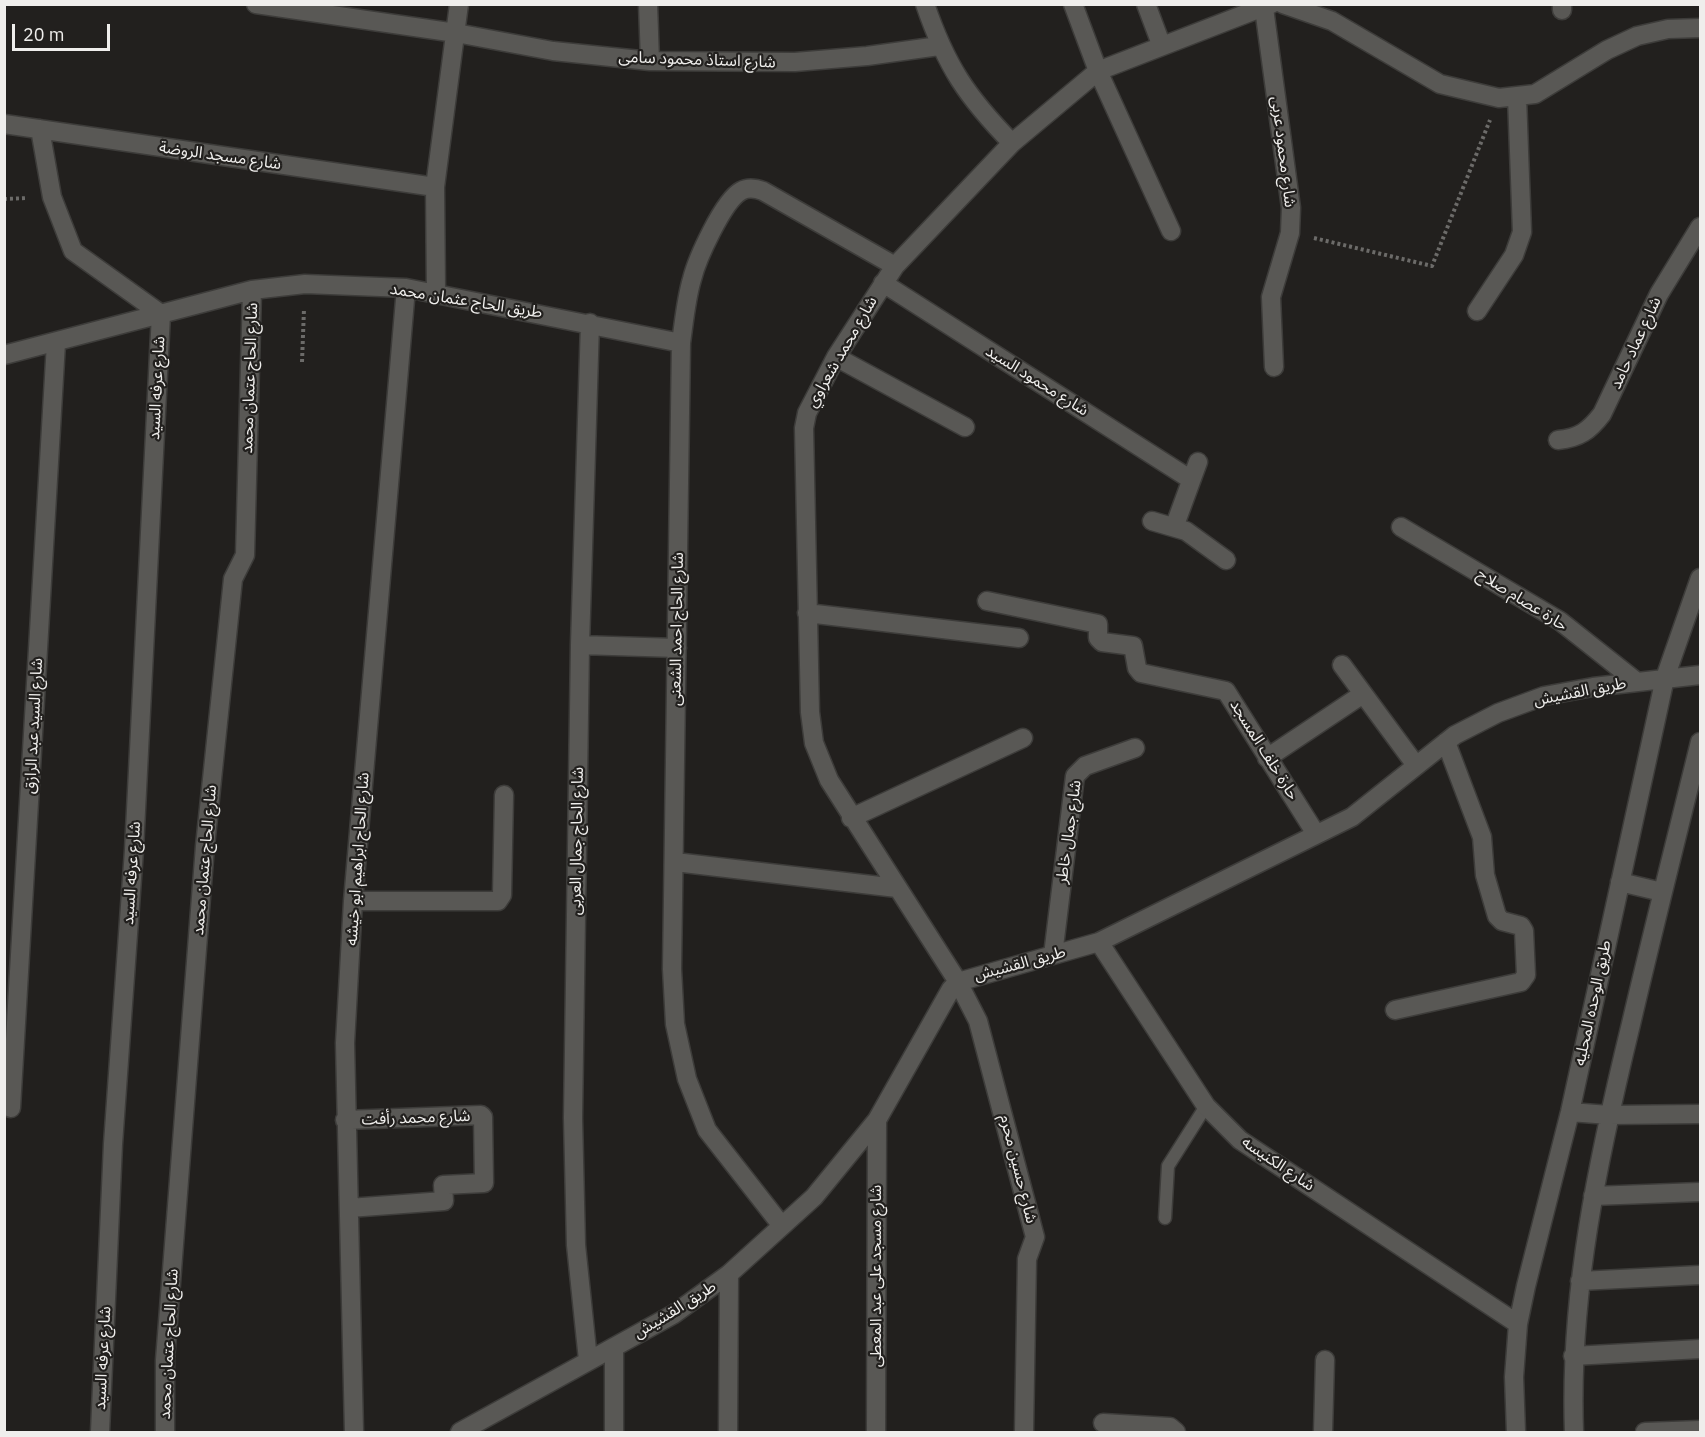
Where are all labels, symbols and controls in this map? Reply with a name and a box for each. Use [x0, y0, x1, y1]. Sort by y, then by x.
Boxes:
scale bar [15, 12, 112, 50]
text: 20 m [23, 23, 65, 46]
street label: شارع استاذ محمود سامى [618, 48, 776, 72]
street label: شارع محمود عربى [1267, 95, 1299, 209]
street label: شارع مسجد الروضة [158, 138, 282, 174]
street label: طريق الحاج عثمان محمد [388, 279, 544, 323]
street label: شارع محمد شعراوي [802, 293, 882, 411]
street label: شارع عماد حامد [1606, 294, 1666, 392]
street label: شارع الحاج عتمان محمد [238, 302, 262, 454]
street label: شارع عرفه السيد [145, 336, 169, 440]
street label: شارع محمود السيد [982, 342, 1092, 420]
street label: شارع الحاج احمد الشعنى [666, 552, 688, 706]
street label: حارة عصام صلاح [1473, 565, 1571, 635]
street label: شارع السيد عبد الرازق [21, 658, 47, 794]
street label: طريق القشيش [1532, 674, 1628, 710]
street label: حارة خلف المسجد [1225, 696, 1303, 804]
street label: شارع الحاج جمال العربى [566, 767, 588, 915]
street label: شارع الحاج ابراهيم ابو خيشه [342, 772, 374, 946]
street label: شارع جمال خاطر [1052, 779, 1086, 885]
street label: شارع الحاج عتمان محمد [189, 784, 221, 936]
street label: شارع عرفه السيد [119, 821, 145, 925]
street label: طريق الوحده المحليه [1570, 938, 1616, 1068]
street label: طريق القشيش [972, 943, 1068, 985]
street label: شارع محمد رأفت [361, 1107, 471, 1129]
street label: شارع حسين محرم [995, 1113, 1041, 1225]
street label: شارع الكنيسه [1238, 1133, 1318, 1195]
street label: شارع مسجد على عبد المعطى [866, 1185, 886, 1367]
street label: شارع الحاج عتمان محمد [155, 1268, 183, 1420]
street label: طريق القشيش [630, 1277, 720, 1343]
street label: شارع عرفه السيد [91, 1306, 115, 1410]

